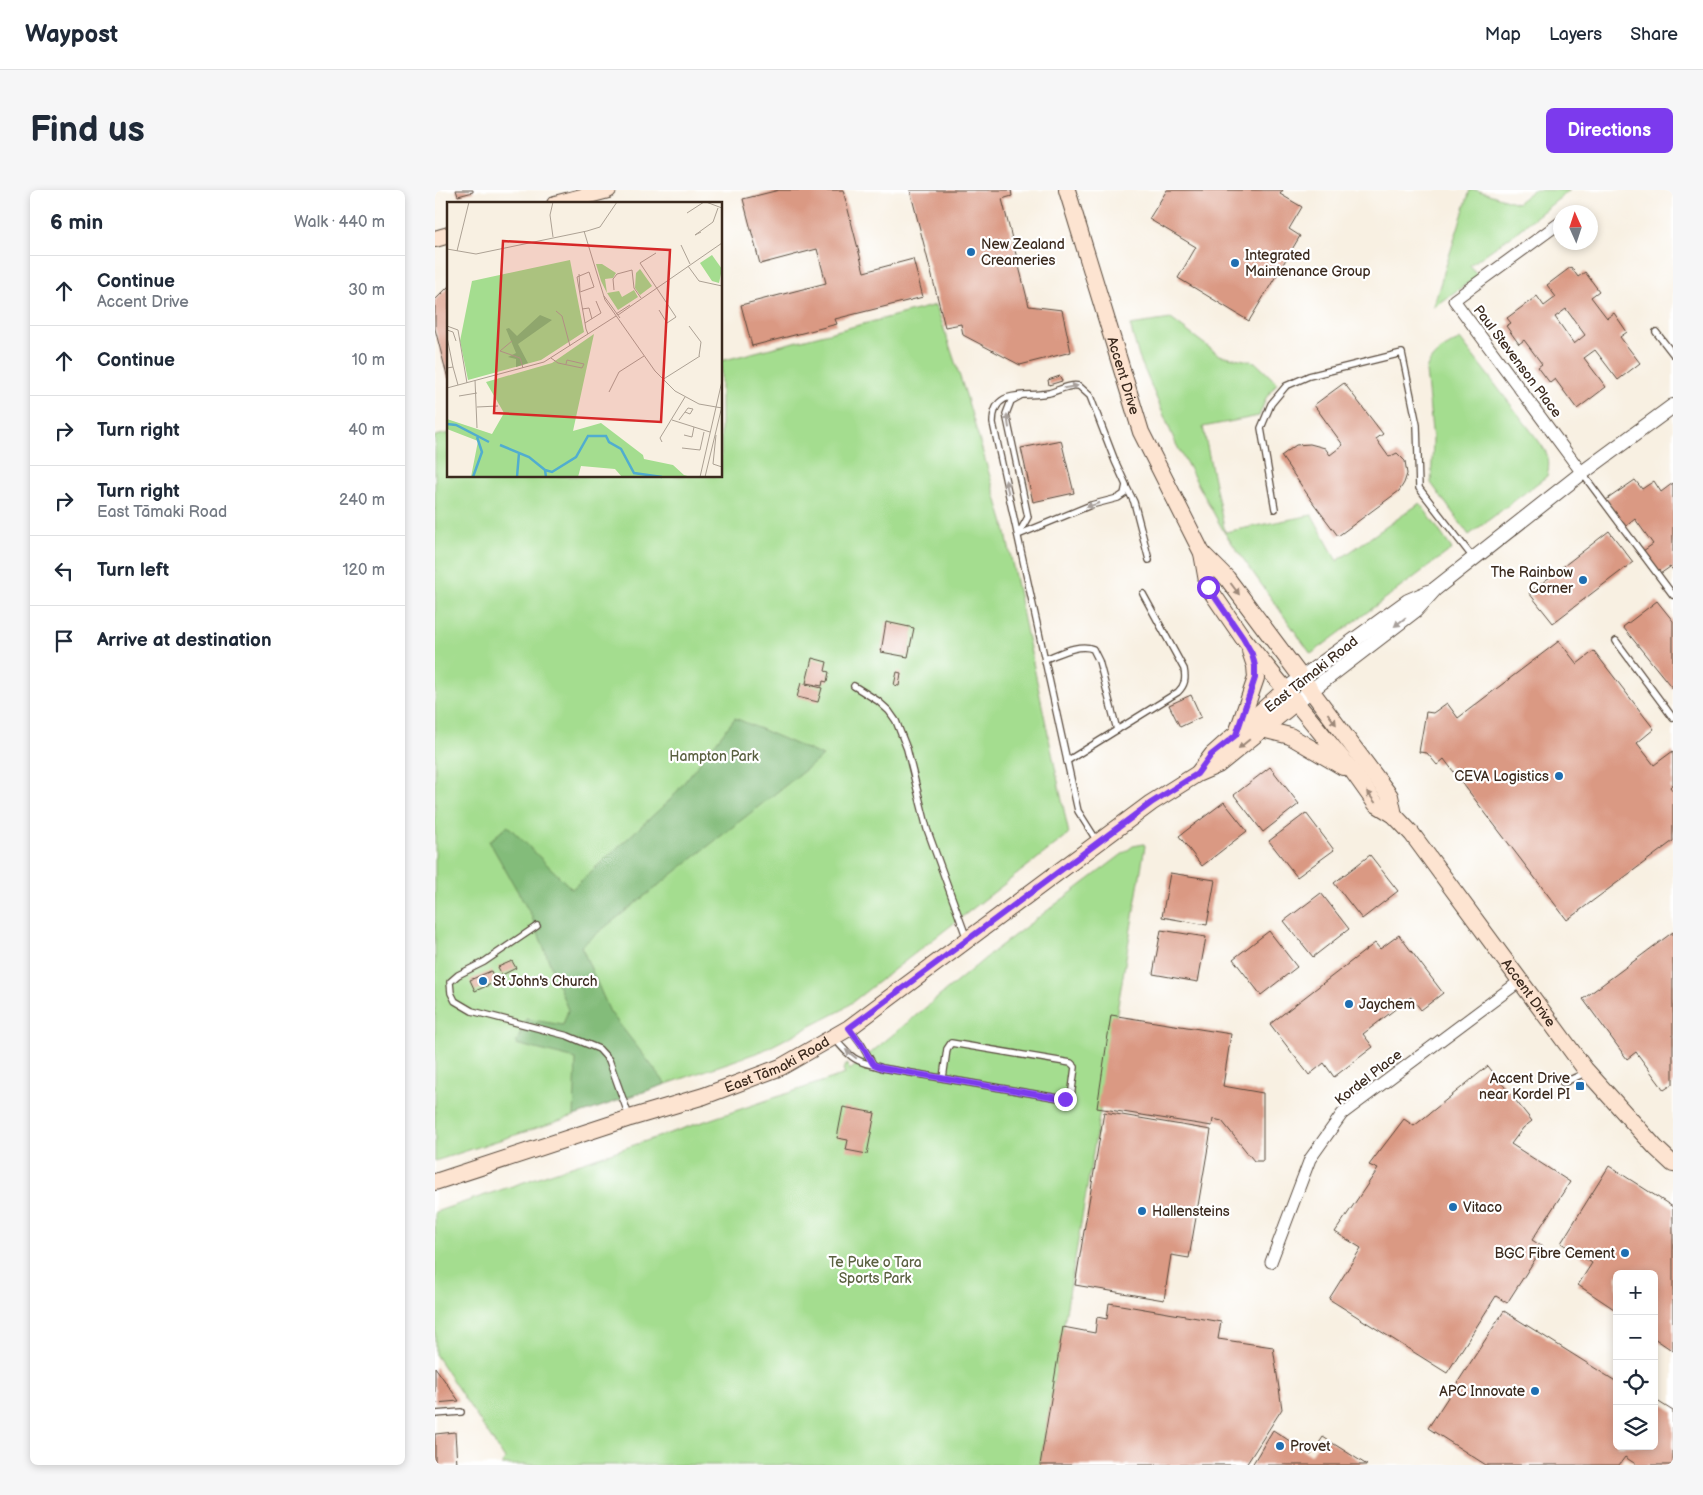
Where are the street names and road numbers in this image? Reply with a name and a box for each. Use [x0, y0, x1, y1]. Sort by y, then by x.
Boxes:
street label: Paul Stevenson Place [1470, 302, 1565, 421]
street label: Accent Drive [1103, 335, 1143, 417]
street label: East Tāmaki Road [1261, 633, 1361, 716]
street label: Accent Drive [1498, 956, 1559, 1030]
street label: East Tāmaki Road [722, 1033, 833, 1096]
street label: Kordel Place [1331, 1046, 1405, 1109]

